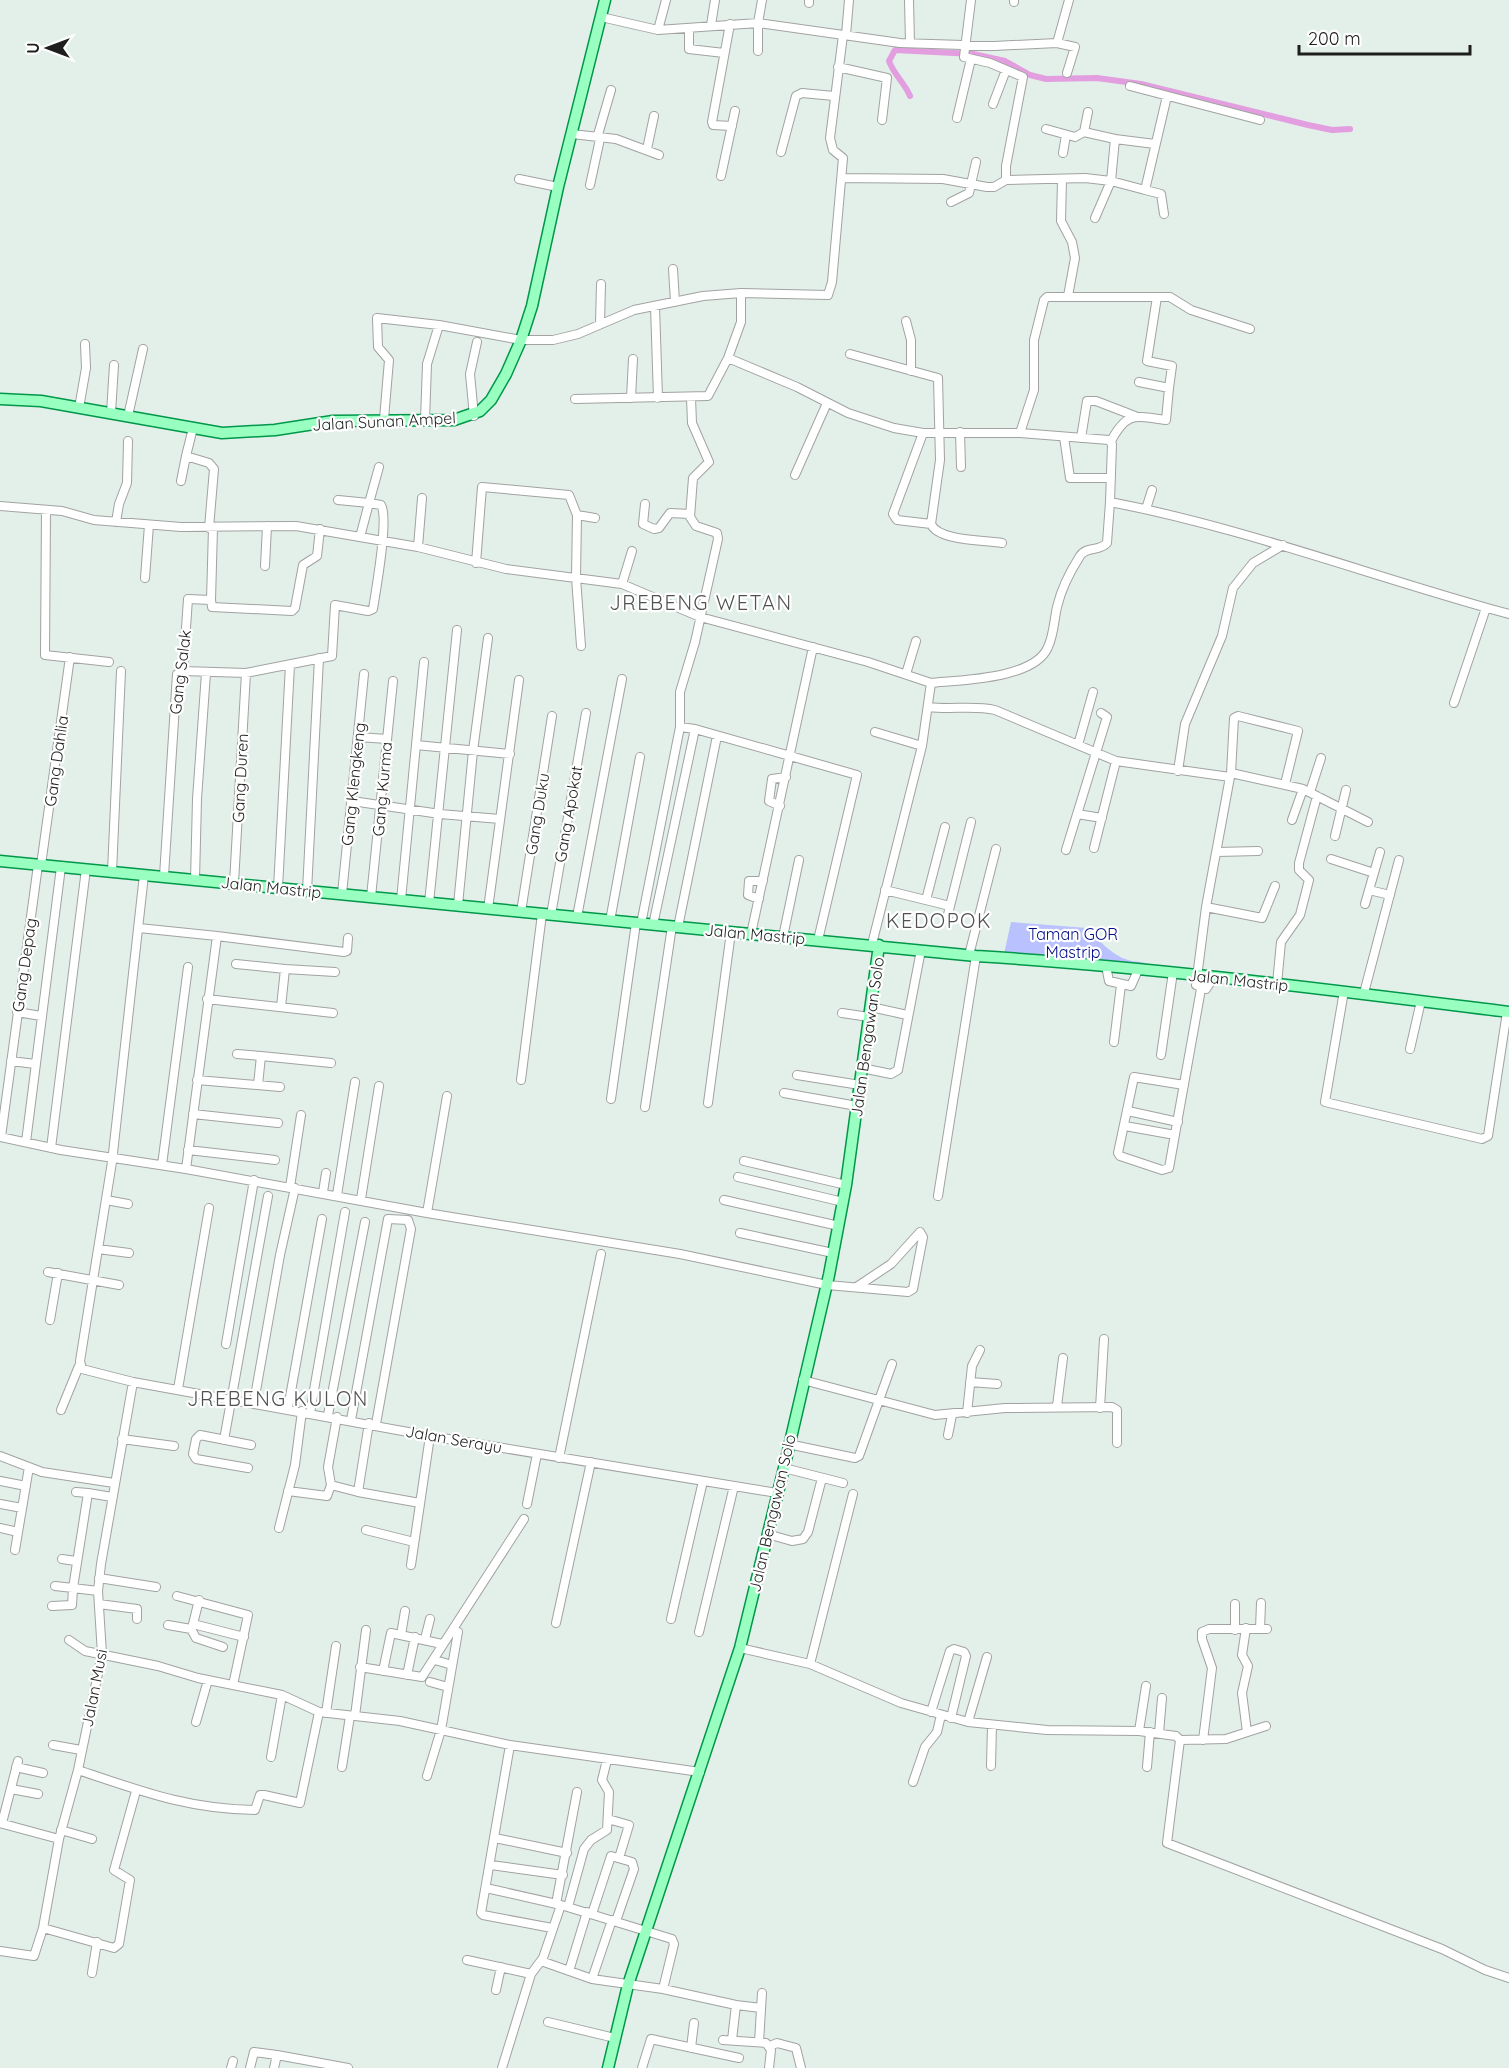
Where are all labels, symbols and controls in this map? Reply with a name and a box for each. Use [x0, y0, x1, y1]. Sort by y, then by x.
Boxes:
north arrow [18, 18, 78, 78]
scale bar [1299, 18, 1470, 56]
text: 200 m [1308, 27, 1361, 50]
text: U [23, 42, 43, 54]
street label: Jalan Sunan Ampel [312, 407, 456, 435]
district label: JREBENG WETAN [609, 590, 793, 615]
street label: Gang Salak [165, 628, 195, 716]
street label: Gang Dahlia [40, 714, 72, 808]
street label: Gang Klengkeng [337, 721, 369, 847]
street label: Gang Duren [228, 733, 252, 823]
street label: Gang Kurma [368, 741, 396, 837]
street label: Gang Apokat [550, 764, 586, 864]
street label: Gang Duku [521, 772, 553, 856]
street label: Jalan Mastrip [220, 872, 322, 902]
district label: KEDOPOK [886, 908, 992, 933]
street label: Gang Depag [8, 917, 40, 1013]
street label: Jalan Mastrip [704, 920, 806, 948]
park label: Taman GOR Mastrip [1028, 924, 1118, 962]
street label: Jalan Bengawan Solo [846, 956, 888, 1118]
street label: Jalan Mastrip [1187, 965, 1289, 995]
district label: JREBENG KULON [187, 1386, 369, 1411]
street label: Jalan Serayu [404, 1421, 504, 1457]
street label: Jalan Bengawan Solo [744, 1432, 800, 1594]
street label: Jalan Musi [77, 1647, 111, 1729]

